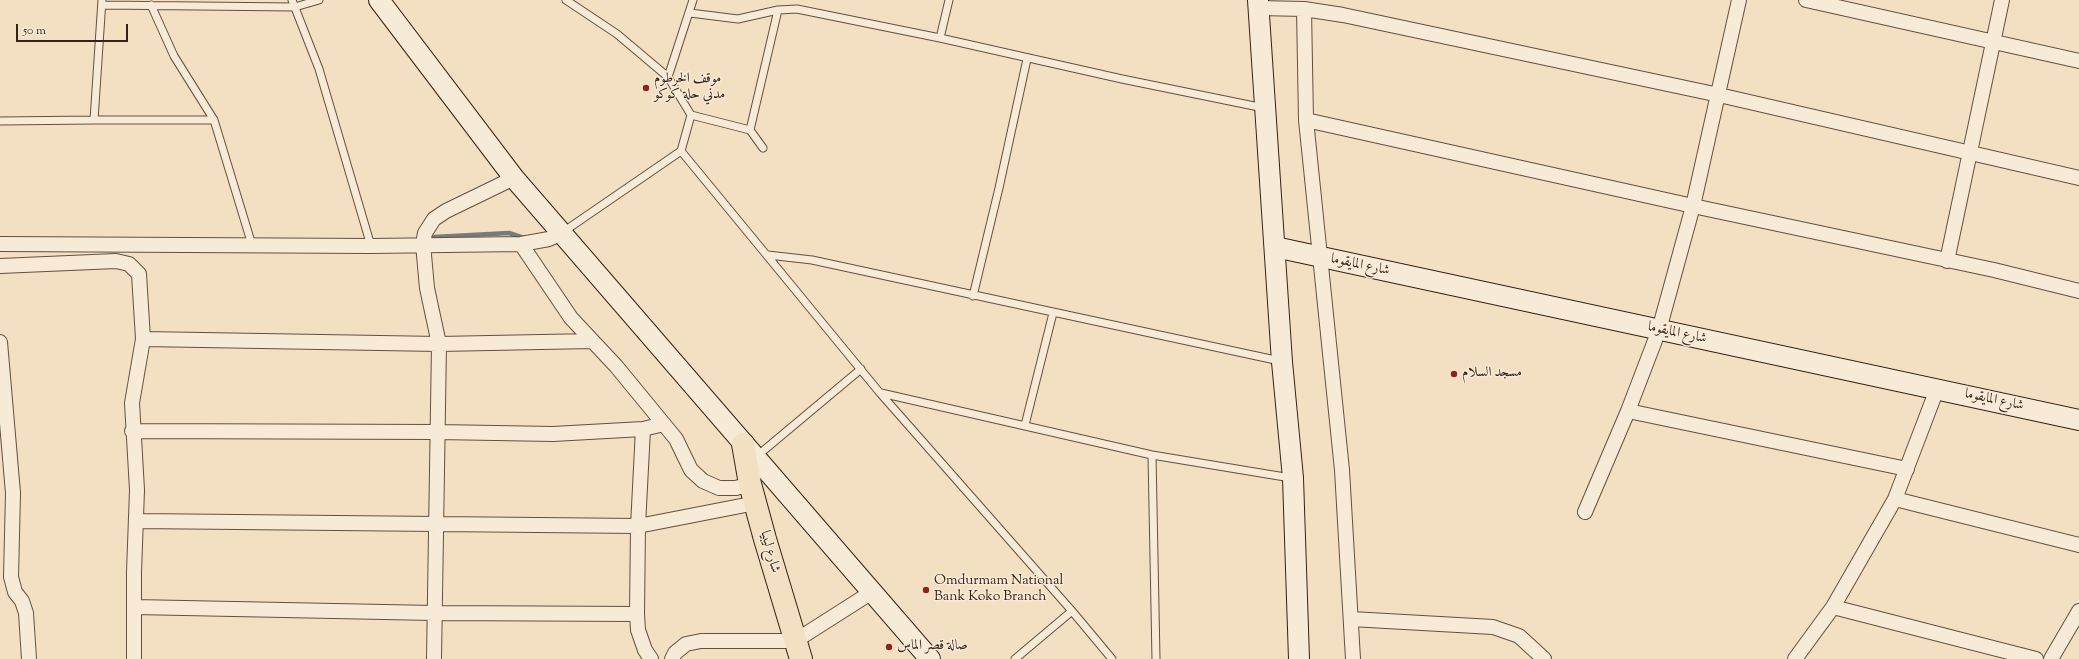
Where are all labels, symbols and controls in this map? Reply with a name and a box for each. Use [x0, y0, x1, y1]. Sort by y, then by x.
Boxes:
scale bar [18, 16, 130, 42]
text: 50 m [23, 22, 46, 40]
place label: موقف الخرطوم مدني حلة كوكو [654, 72, 725, 104]
marker: موقف الخرطوم مدني حلة كوكو [641, 83, 651, 93]
street label: شارع المايقوما [1329, 252, 1391, 280]
street label: شارع المايقوما [1646, 320, 1708, 348]
place label: مسجد السلام [1462, 366, 1522, 382]
marker: مسجد السلام [1449, 369, 1459, 379]
street label: شارع المايقوما [1963, 387, 2025, 415]
street label: شارع ليبيا [755, 529, 783, 575]
place label: Omdurmam National Bank Koko Branch [934, 574, 1063, 606]
marker: Omdurmam National Bank Koko Branch [921, 585, 931, 595]
place label: صالة قصر الماس [897, 639, 968, 655]
marker: صالة قصر الماس [884, 642, 894, 652]

